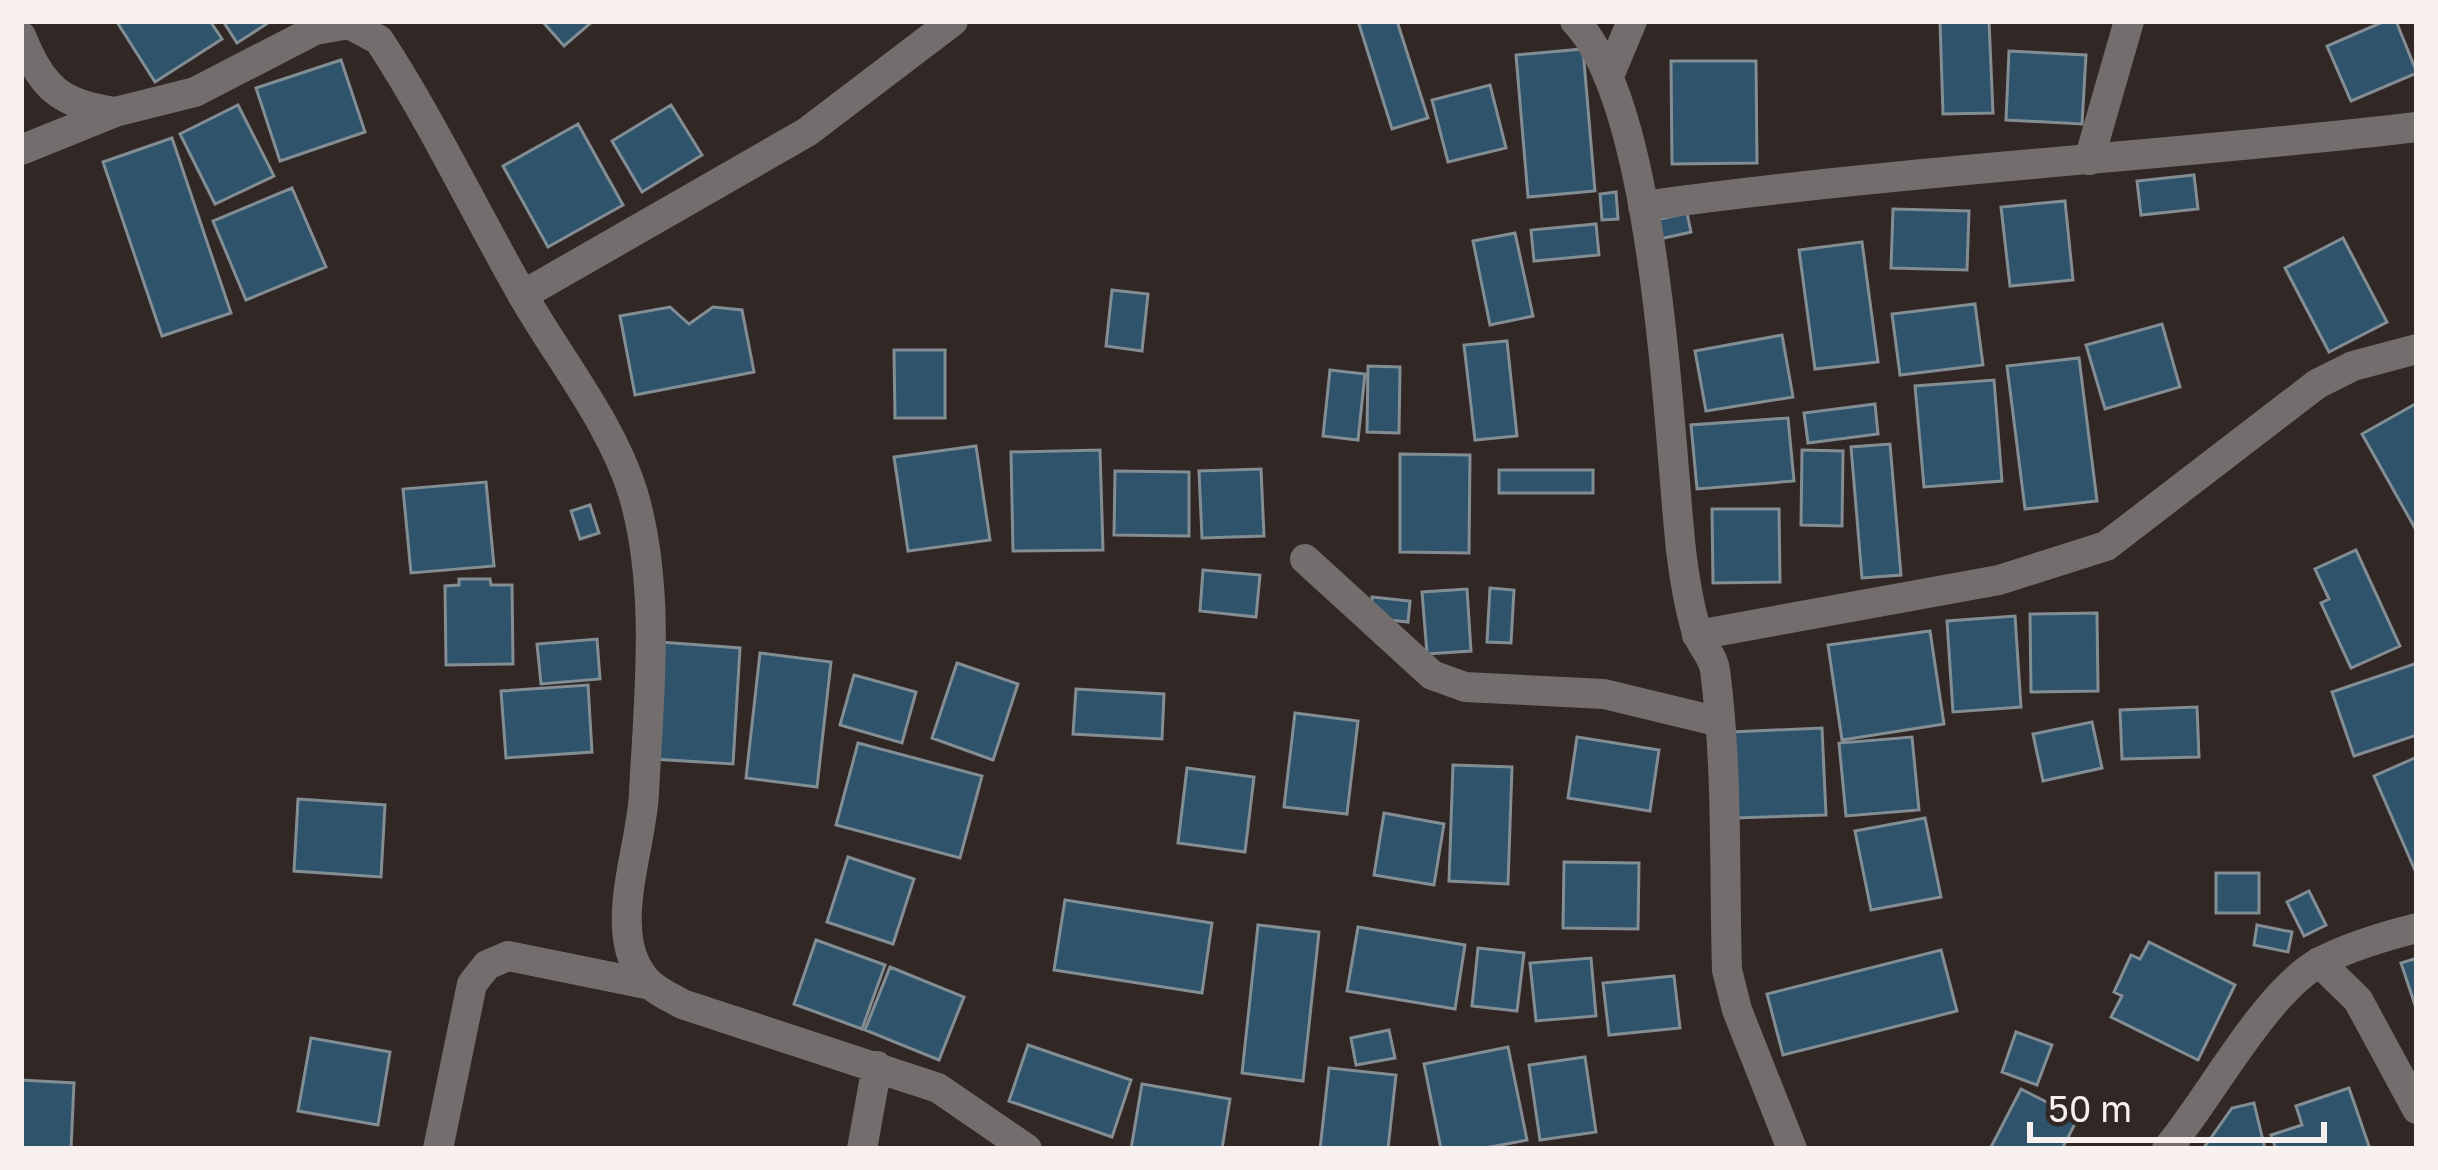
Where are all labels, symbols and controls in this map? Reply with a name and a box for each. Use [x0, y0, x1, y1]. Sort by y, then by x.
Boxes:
scale bar [2030, 1068, 2324, 1142]
text: 50 m [2048, 1087, 2132, 1130]

